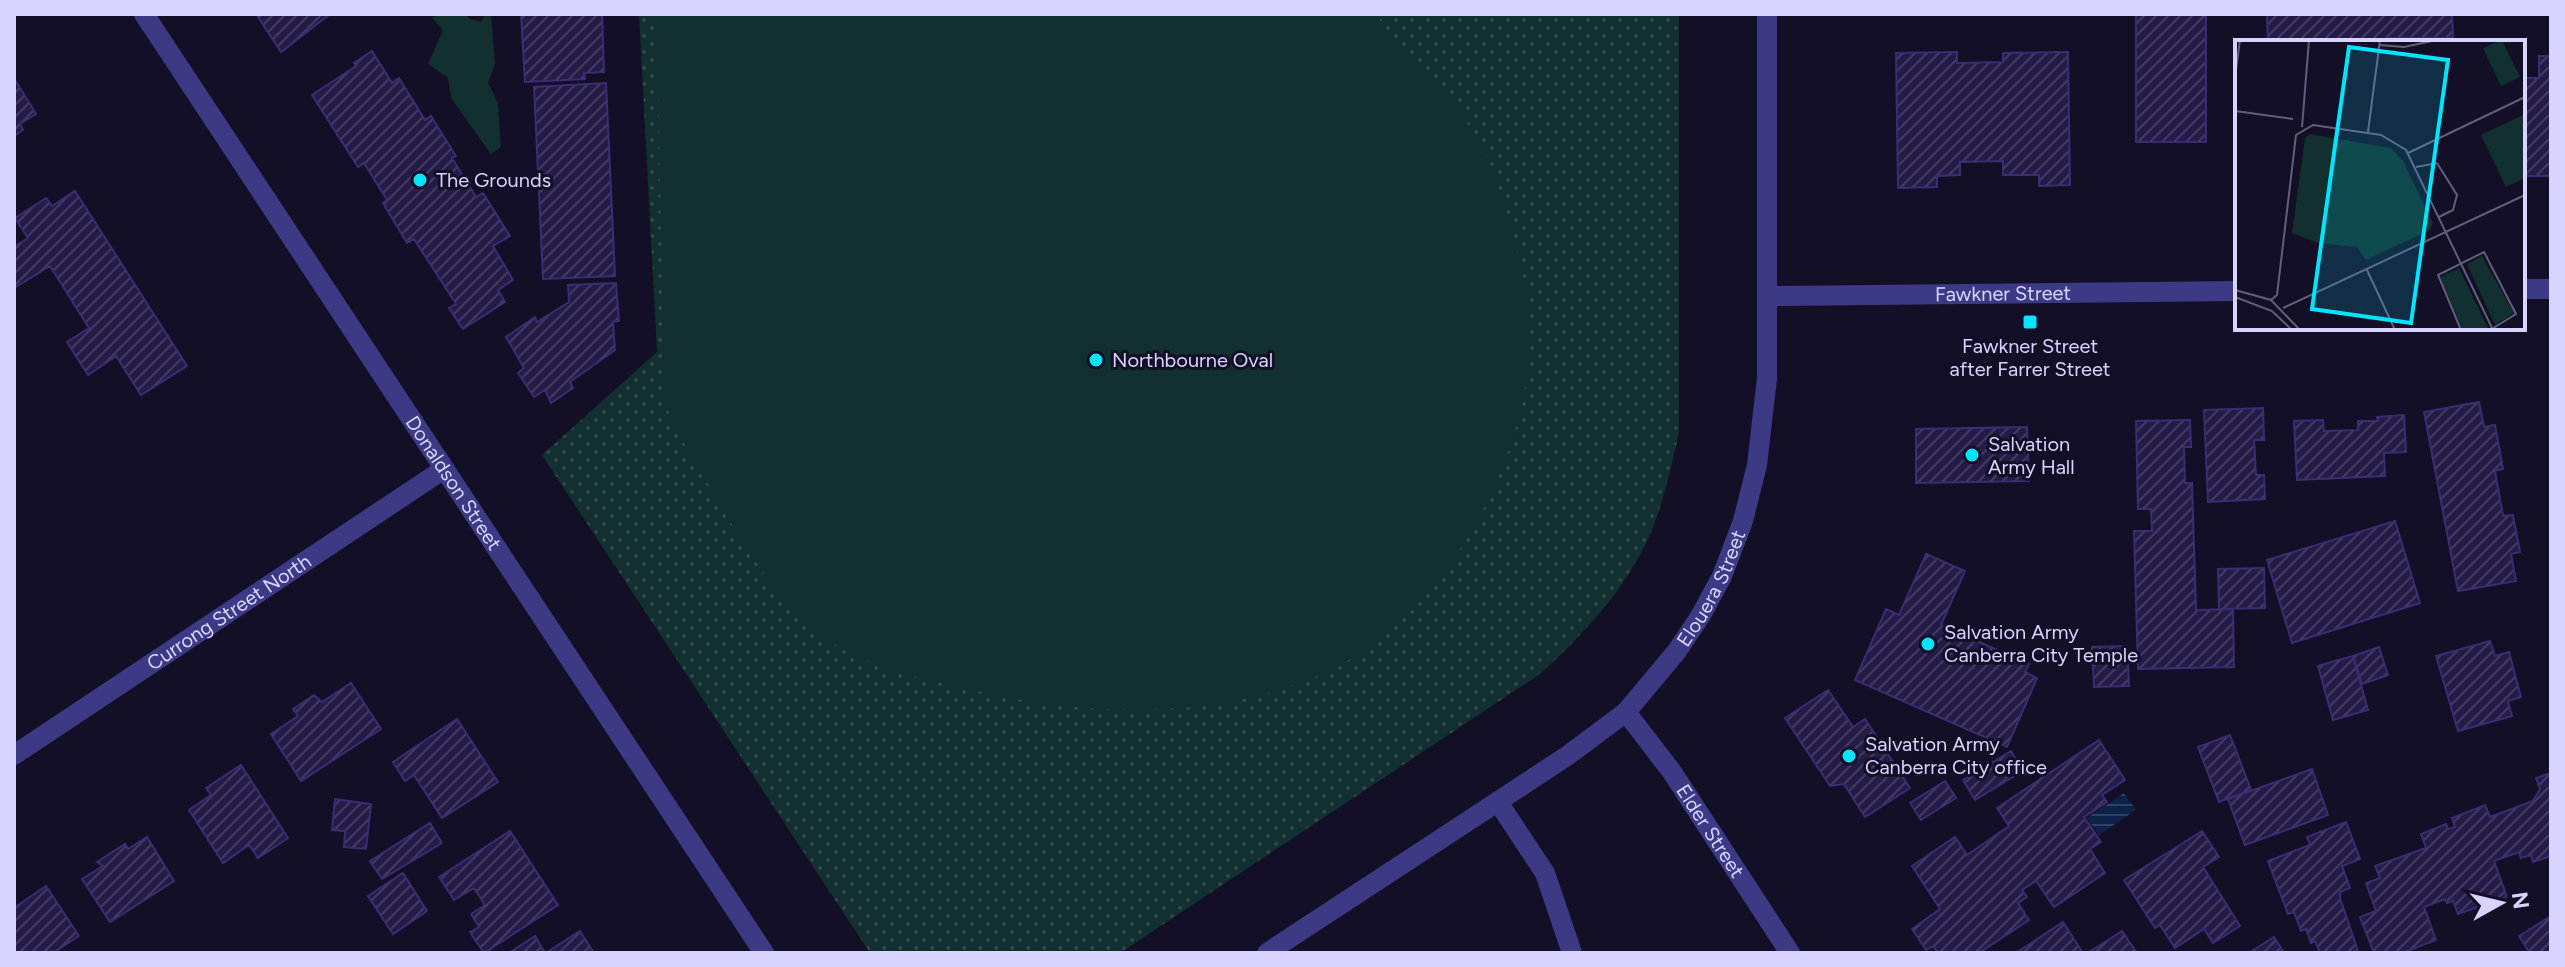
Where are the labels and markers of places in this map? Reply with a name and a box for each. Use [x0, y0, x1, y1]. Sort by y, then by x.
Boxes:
place label: The Grounds [436, 168, 551, 192]
marker: The Grounds [411, 171, 429, 189]
marker: Fawkner Street after Farrer Street [2021, 313, 2039, 331]
place label: Fawkner Street after Farrer Street [1950, 334, 2110, 381]
place label: Northbourne Oval [1112, 348, 1273, 372]
marker: Northbourne Oval [1087, 351, 1105, 369]
place label: Salvation Army Hall [1988, 432, 2075, 479]
marker: Salvation Army Hall [1963, 446, 1981, 464]
place label: Salvation Army Canberra City Temple [1944, 620, 2138, 667]
marker: Salvation Army Canberra City Temple [1919, 635, 1937, 653]
place label: Salvation Army Canberra City office [1865, 732, 2047, 779]
marker: Salvation Army Canberra City office [1840, 747, 1858, 765]

